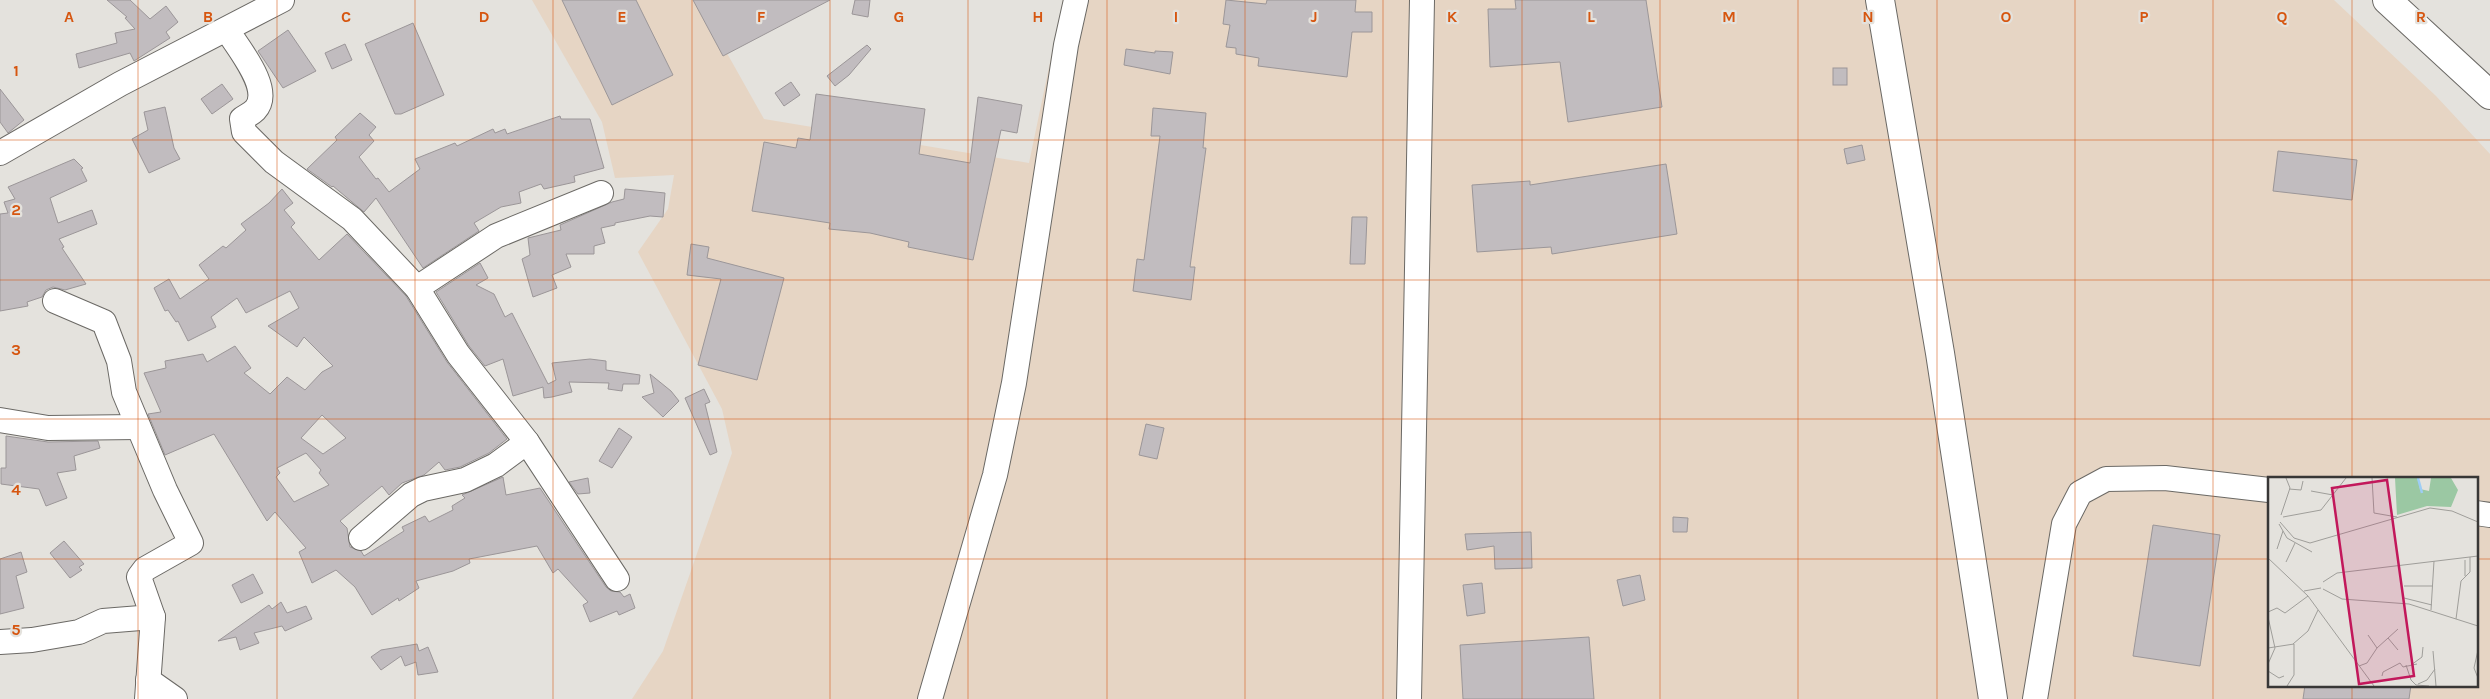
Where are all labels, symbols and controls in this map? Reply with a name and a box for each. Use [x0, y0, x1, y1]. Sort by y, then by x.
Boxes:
text: A [64, 7, 74, 26]
text: B [203, 7, 213, 26]
text: C [341, 7, 351, 26]
text: D [479, 7, 490, 26]
text: E [617, 7, 627, 26]
text: F [757, 7, 766, 26]
text: G [894, 7, 904, 26]
text: H [1032, 7, 1044, 26]
text: I [1174, 7, 1178, 26]
text: J [1310, 7, 1318, 26]
text: K [1447, 7, 1458, 26]
text: L [1587, 7, 1595, 26]
text: M [1722, 7, 1736, 26]
text: N [1862, 7, 1874, 26]
text: O [2001, 7, 2012, 26]
text: P [2139, 7, 2149, 26]
text: Q [2277, 7, 2288, 26]
text: R [2416, 7, 2426, 26]
text: 1 [13, 61, 19, 80]
text: 2 [11, 200, 21, 219]
text: 3 [11, 340, 21, 359]
inset map [2268, 477, 2478, 686]
text: 4 [11, 480, 21, 499]
text: 5 [11, 620, 21, 639]

